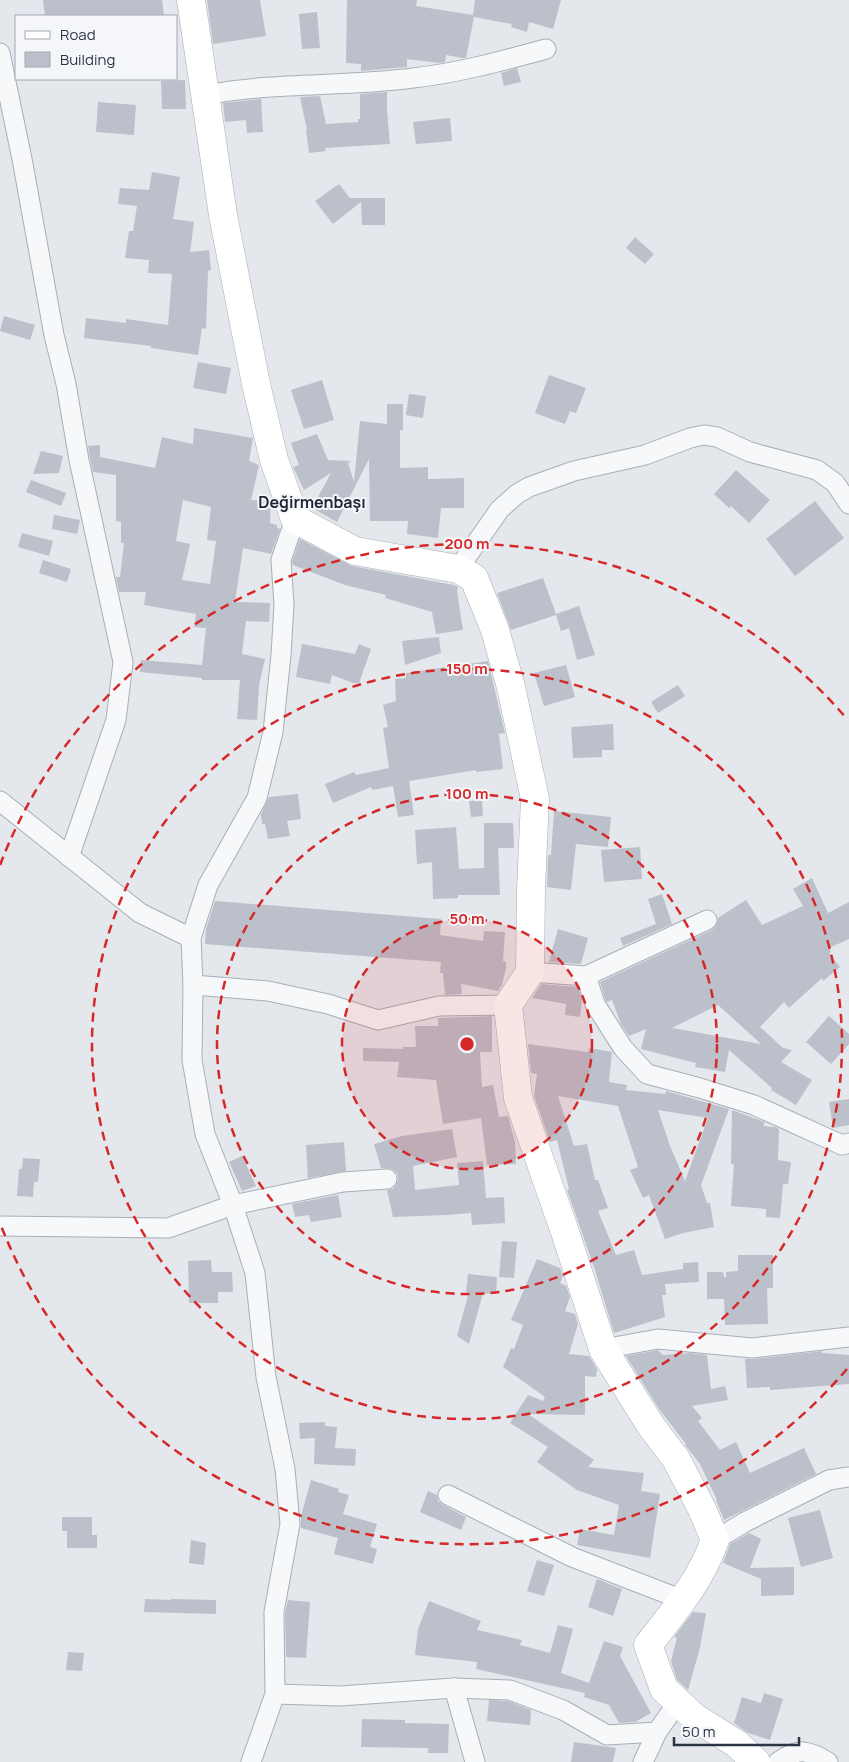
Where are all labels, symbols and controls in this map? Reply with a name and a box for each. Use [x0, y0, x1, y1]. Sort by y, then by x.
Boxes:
legend [15, 15, 178, 80]
text: Road [60, 24, 96, 45]
text: Building [60, 49, 115, 70]
district label: Değirmenbaşı [258, 491, 366, 513]
text: 200 m [444, 533, 490, 554]
text: 150 m [446, 658, 488, 679]
text: 100 m [446, 783, 488, 804]
text: 50 m [449, 908, 485, 929]
centre of rings [458, 1035, 476, 1053]
scale bar [674, 1714, 799, 1746]
text: 50 m [682, 1721, 716, 1742]

